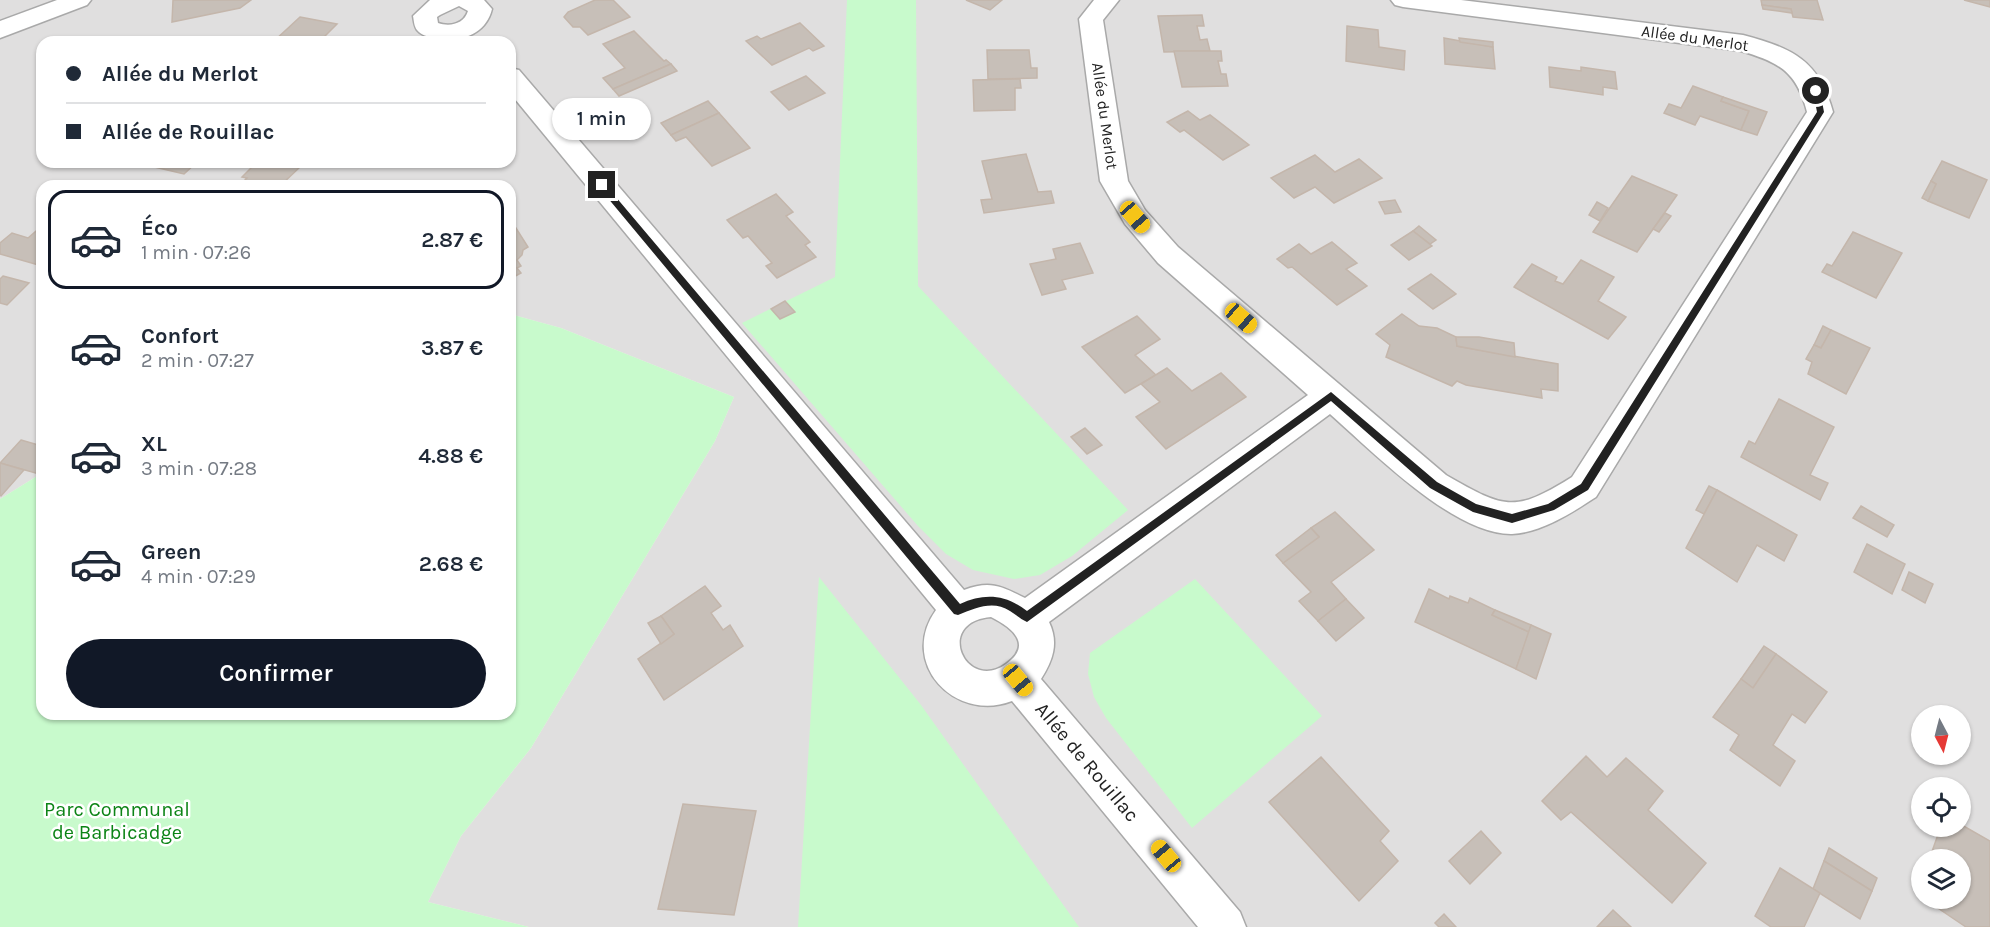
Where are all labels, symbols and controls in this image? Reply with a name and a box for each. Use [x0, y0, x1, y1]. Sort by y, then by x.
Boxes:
street label: Allée du Merlot [1640, 21, 1750, 55]
text: Allée du Merlot [102, 61, 258, 87]
street label: Allée du Merlot [1088, 61, 1122, 171]
route start [1802, 77, 1829, 104]
callout: 1 min [552, 98, 652, 140]
text: 1 min [577, 107, 626, 130]
text: Allée de Rouillac [102, 119, 274, 145]
route end [588, 171, 615, 198]
car [1116, 198, 1154, 236]
icon: car [69, 213, 123, 267]
text: Éco [141, 215, 178, 241]
text: 2.87 € [421, 227, 483, 253]
text: 1 min · 07:26 [141, 241, 251, 264]
car [1222, 299, 1260, 337]
icon: car [69, 321, 123, 375]
text: Confort [141, 323, 219, 349]
text: 3.87 € [421, 335, 483, 361]
text: 2 min · 07:27 [141, 349, 254, 372]
icon: car [69, 429, 123, 483]
text: XL [141, 431, 167, 457]
text: 4.88 € [418, 443, 483, 469]
text: 3 min · 07:28 [141, 457, 257, 480]
icon: car [69, 537, 123, 591]
text: Green [141, 539, 202, 565]
text: 2.68 € [419, 551, 483, 577]
text: 4 min · 07:29 [141, 565, 256, 588]
button: Confirmer [66, 639, 486, 708]
car [1000, 660, 1036, 700]
street label: Allée de Rouillac [1030, 698, 1144, 826]
north arrow [1911, 705, 1971, 765]
map controls [1911, 705, 1971, 909]
button: locate [1911, 777, 1971, 837]
park label: Parc Communal de Barbicadge [44, 798, 190, 844]
car [1148, 836, 1184, 876]
button: layers [1911, 849, 1971, 909]

